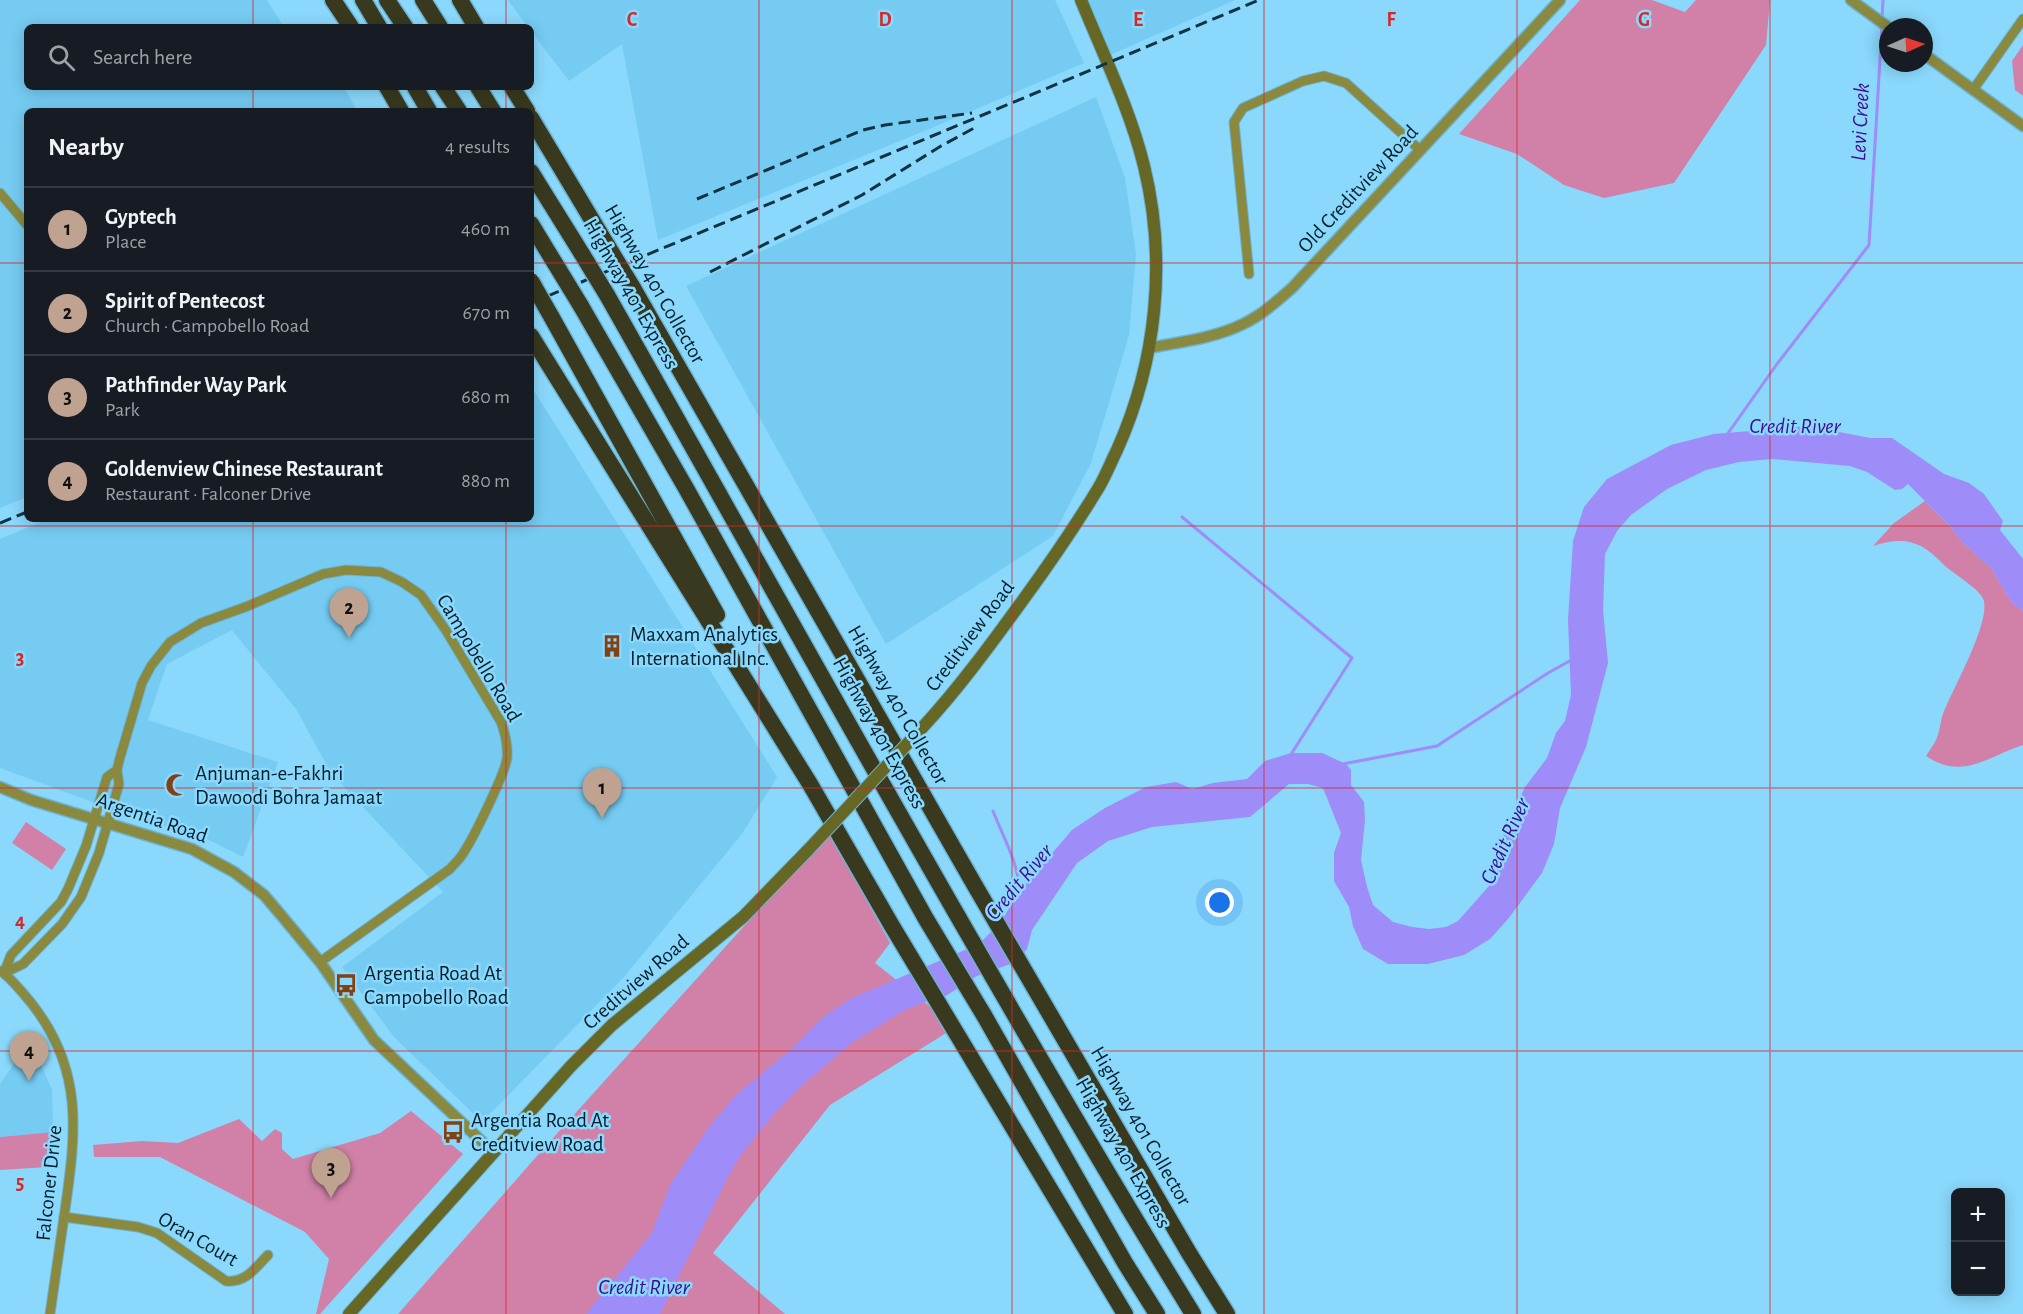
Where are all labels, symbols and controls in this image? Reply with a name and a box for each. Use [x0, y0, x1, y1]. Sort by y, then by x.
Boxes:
text: C [627, 10, 638, 30]
text: D [878, 10, 892, 30]
text: E [1133, 10, 1143, 30]
text: F [1386, 10, 1396, 30]
text: G [1638, 10, 1650, 30]
north arrow [1879, 18, 1933, 72]
search box [24, 24, 534, 90]
icon: search [45, 41, 78, 74]
text: Search here [93, 46, 192, 68]
water label: Levi Creek [1847, 82, 1873, 162]
street label: Old Creditview Road [1294, 121, 1422, 257]
text: Nearby [48, 134, 124, 160]
text: 4 results [445, 137, 510, 157]
street label: Highway 401 Collector [601, 201, 709, 367]
text: Gyptech [105, 206, 177, 228]
street label: Highway 401 Express [580, 215, 682, 373]
text: 1 [64, 219, 71, 239]
text: 460 m [461, 219, 510, 239]
text: Place [105, 232, 146, 252]
text: Spirit of Pentecost [105, 290, 265, 312]
text: 2 [63, 303, 72, 323]
text: 670 m [462, 303, 510, 323]
text: Church · Campobello Road [105, 316, 309, 336]
text: Pathfinder Way Park [105, 374, 287, 396]
text: 3 [63, 387, 72, 407]
text: 680 m [461, 387, 510, 407]
text: Park [105, 400, 140, 420]
water label: Credit River [1749, 415, 1842, 437]
text: Goldenview Chinese Restaurant [105, 458, 383, 480]
text: 4 [62, 471, 73, 491]
text: 880 m [461, 471, 510, 491]
text: Restaurant · Falconer Drive [105, 484, 311, 504]
street label: Creditview Road [922, 577, 1018, 695]
pin: 2 [330, 588, 368, 638]
street label: Campobello Road [433, 591, 525, 725]
street label: Highway 401 Collector [844, 622, 952, 788]
place label: Maxxam Analytics International Inc. [630, 624, 778, 669]
building icon: Maxxam Analytics International Inc. [599, 633, 625, 659]
text: 3 [16, 648, 24, 668]
street label: Highway 401 Express [829, 654, 929, 812]
place label: Anjuman-e-Fakhri Dawoodi Bohra Jamaat [195, 763, 383, 808]
pin: 1 [582, 768, 622, 818]
mosque icon: Anjuman-e-Fakhri Dawoodi Bohra Jamaat [164, 772, 190, 798]
street label: Argentia Road [94, 789, 210, 847]
water label: Credit River [1476, 794, 1534, 887]
water label: Credit River [981, 839, 1057, 924]
your location [1205, 888, 1234, 917]
text: 4 [15, 911, 25, 931]
street label: Creditview Road [579, 930, 693, 1033]
place label: Argentia Road At Campobello Road [364, 963, 509, 1008]
bus stop icon: Argentia Road At Campobello Road [333, 972, 359, 998]
pin: 4 [9, 1032, 48, 1081]
street label: Highway 401 Collector [1087, 1043, 1195, 1209]
street label: Highway 401 Express [1072, 1074, 1174, 1232]
place label: Argentia Road At Creditview Road [471, 1110, 609, 1155]
bus stop icon: Argentia Road At Creditview Road [440, 1119, 466, 1145]
street label: Falconer Drive [32, 1124, 66, 1242]
pin: 3 [312, 1148, 350, 1198]
text: 5 [16, 1173, 24, 1193]
map controls [1951, 1188, 2005, 1296]
button: + [1951, 1188, 2005, 1242]
street label: Oran Court [154, 1208, 242, 1270]
button: − [1951, 1242, 2005, 1296]
water label: Credit River [598, 1276, 691, 1298]

